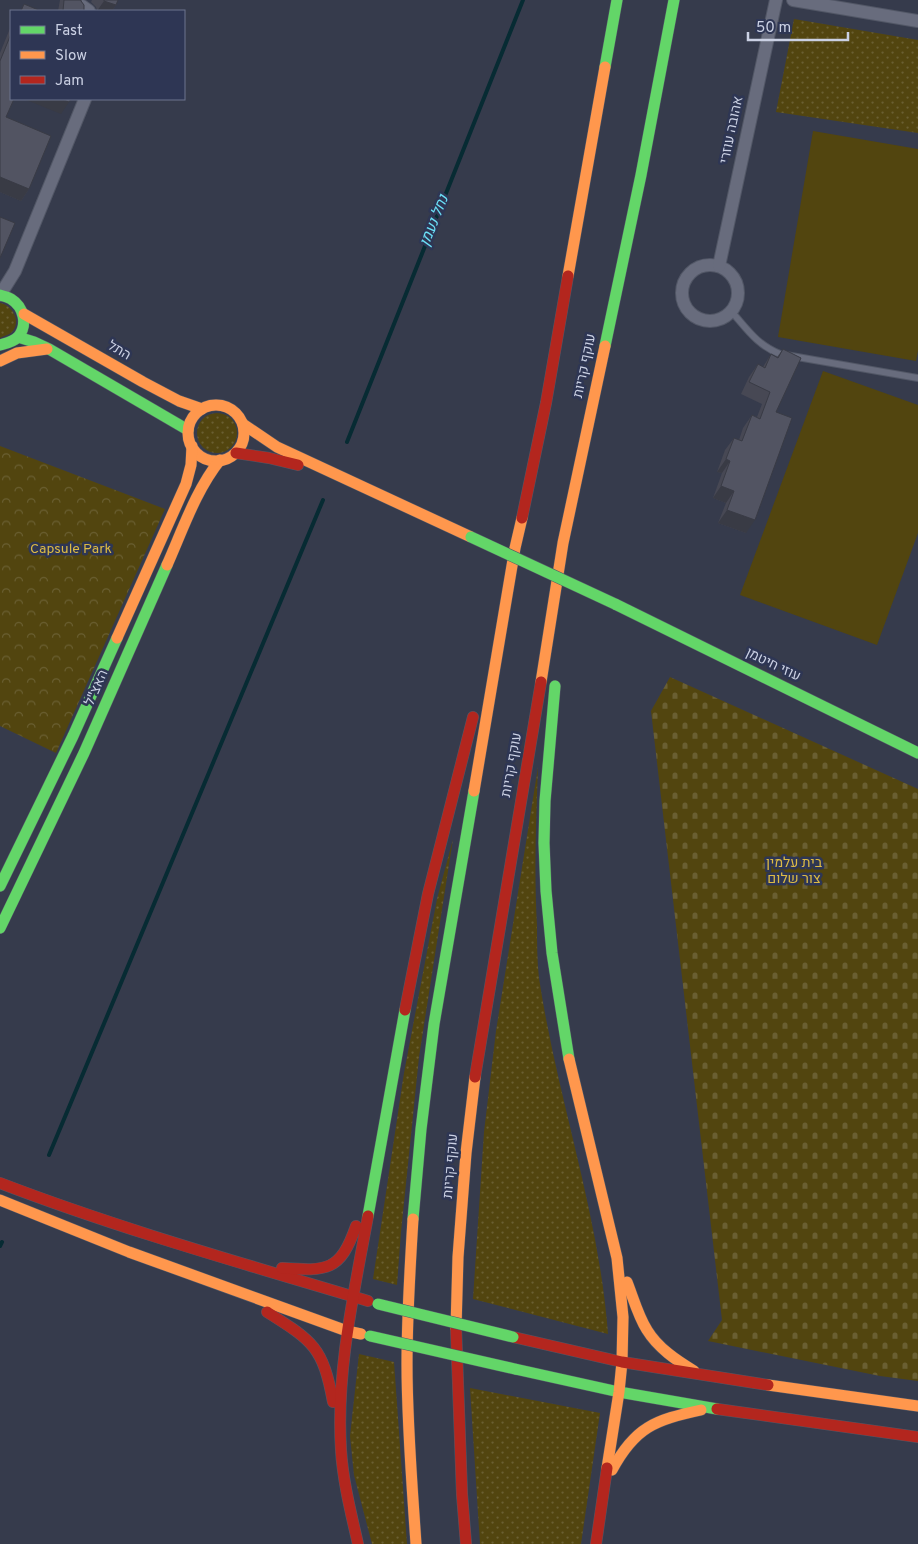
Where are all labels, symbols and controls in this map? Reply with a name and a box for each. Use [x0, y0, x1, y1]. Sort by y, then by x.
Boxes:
legend [10, 10, 185, 100]
scale bar [748, 10, 848, 42]
text: 50 m [756, 19, 791, 38]
text: Fast [55, 22, 83, 41]
text: Slow [55, 47, 87, 66]
text: Jam [55, 72, 84, 91]
street label: אהובה עוזרי [717, 95, 747, 165]
water label: נחל נעמן [416, 191, 454, 249]
street label: עוקף קריות [570, 332, 600, 400]
street label: התל [104, 338, 134, 364]
park label: Capsule Park [30, 541, 112, 558]
street label: עוזי חיטמן [743, 644, 803, 686]
street label: האצ"ל [82, 667, 112, 709]
street label: עוקף קריות [498, 731, 526, 799]
park label: בית עלמין צור שלום [766, 855, 823, 888]
street label: עוקף קריות [440, 1133, 462, 1199]

